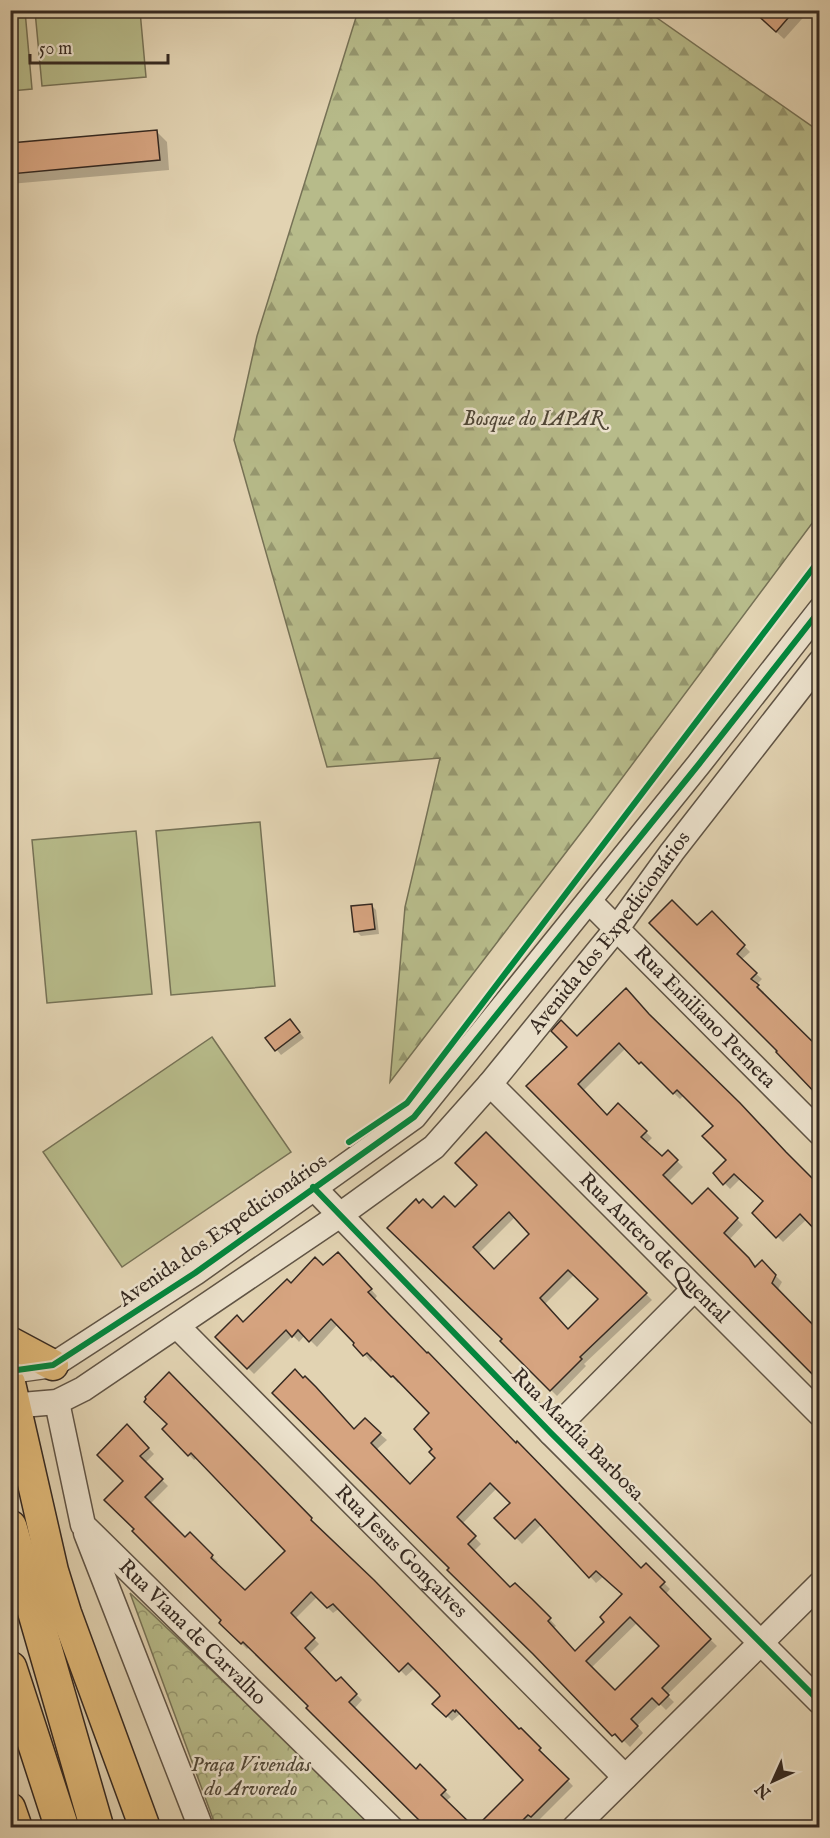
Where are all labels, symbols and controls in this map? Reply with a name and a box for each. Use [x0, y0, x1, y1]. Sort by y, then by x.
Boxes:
scale bar [30, 27, 168, 65]
text: 50 m [39, 38, 72, 61]
park label: Bosque do IAPAR [463, 406, 609, 433]
street label: Avenida dos Expedicionários [522, 826, 697, 1040]
street label: Rua Emiliano Perneta [628, 940, 782, 1095]
street label: Avenida dos Expedicionários [112, 1148, 333, 1314]
street label: Rua Antero de Quental [573, 1167, 735, 1329]
street label: Rua Marília Barbosa [505, 1363, 650, 1508]
street label: Rua Jesus Gonçalves [329, 1479, 473, 1624]
street label: Rua Viana de Carvalho [112, 1554, 272, 1711]
north arrow [743, 1751, 803, 1811]
park label: Praça Vivendas do Arvoredo [191, 1752, 312, 1803]
text: N [752, 1778, 776, 1803]

